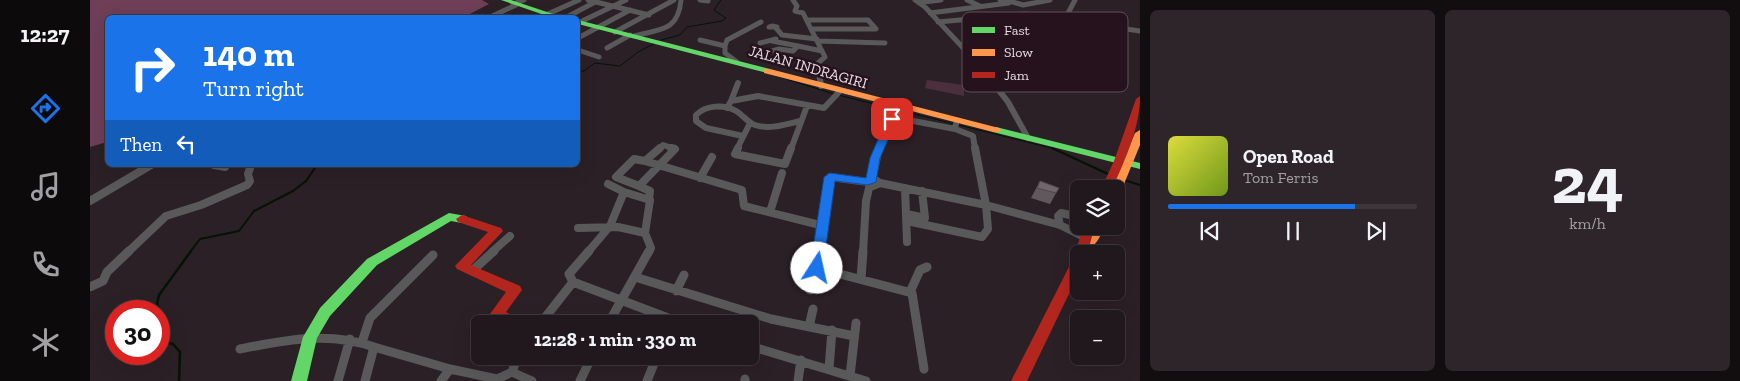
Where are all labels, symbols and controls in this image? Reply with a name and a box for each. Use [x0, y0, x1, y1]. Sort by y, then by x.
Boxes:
legend [962, 12, 1128, 92]
text: 12:27 [21, 21, 69, 48]
text: Fast [1004, 22, 1031, 39]
text: 140 m [203, 33, 294, 75]
icon: right [120, 35, 185, 100]
street label: JALAN INDRAGIRI [747, 41, 870, 93]
text: Slow [1004, 44, 1033, 61]
text: Jam [1004, 67, 1029, 84]
text: Turn right [203, 75, 304, 102]
icon: directions [28, 91, 63, 126]
pin [871, 98, 913, 140]
icon: arrive [878, 105, 906, 133]
icon: left [172, 130, 200, 158]
text: Then [120, 133, 162, 156]
text: 24 [1552, 142, 1623, 220]
text: Open Road [1243, 145, 1334, 168]
text: Tom Ferris [1243, 168, 1319, 187]
icon: music [28, 169, 63, 204]
map controls [1070, 180, 1125, 365]
button: layers [1070, 180, 1125, 235]
text: km/h [1569, 214, 1606, 233]
icon: previous [1196, 217, 1224, 245]
icon: pause [1279, 217, 1307, 245]
icon: next [1362, 217, 1390, 245]
position arrow [790, 241, 842, 293]
button: + [1070, 245, 1125, 300]
icon: phone [28, 247, 63, 282]
speed limit sign: 30 [105, 300, 170, 365]
button: − [1070, 310, 1125, 365]
icon: climate [28, 325, 63, 360]
text: 12:28 · 1 min · 330 m [534, 328, 696, 351]

